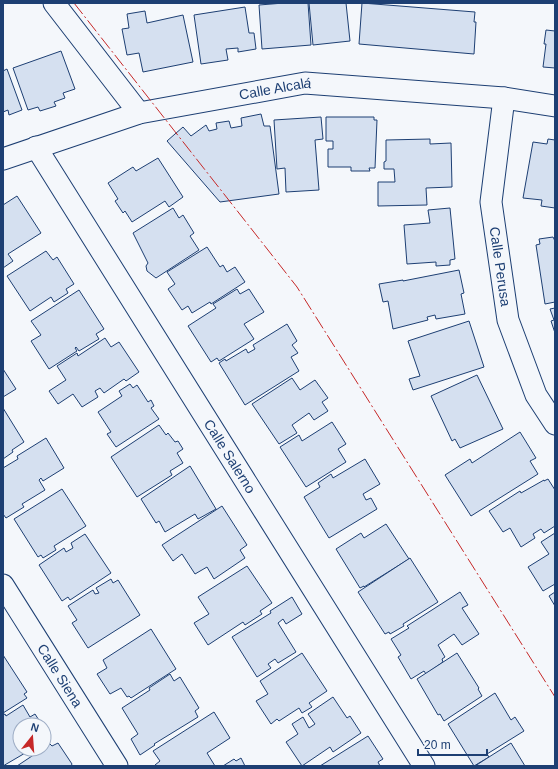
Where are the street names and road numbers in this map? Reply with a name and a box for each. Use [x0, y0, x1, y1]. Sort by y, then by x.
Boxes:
street label: Calle Alcalá [238, 75, 312, 103]
street label: Calle Perusa [487, 226, 514, 308]
street label: Calle Salerno [201, 416, 259, 496]
street label: Calle Siena [34, 641, 86, 710]

